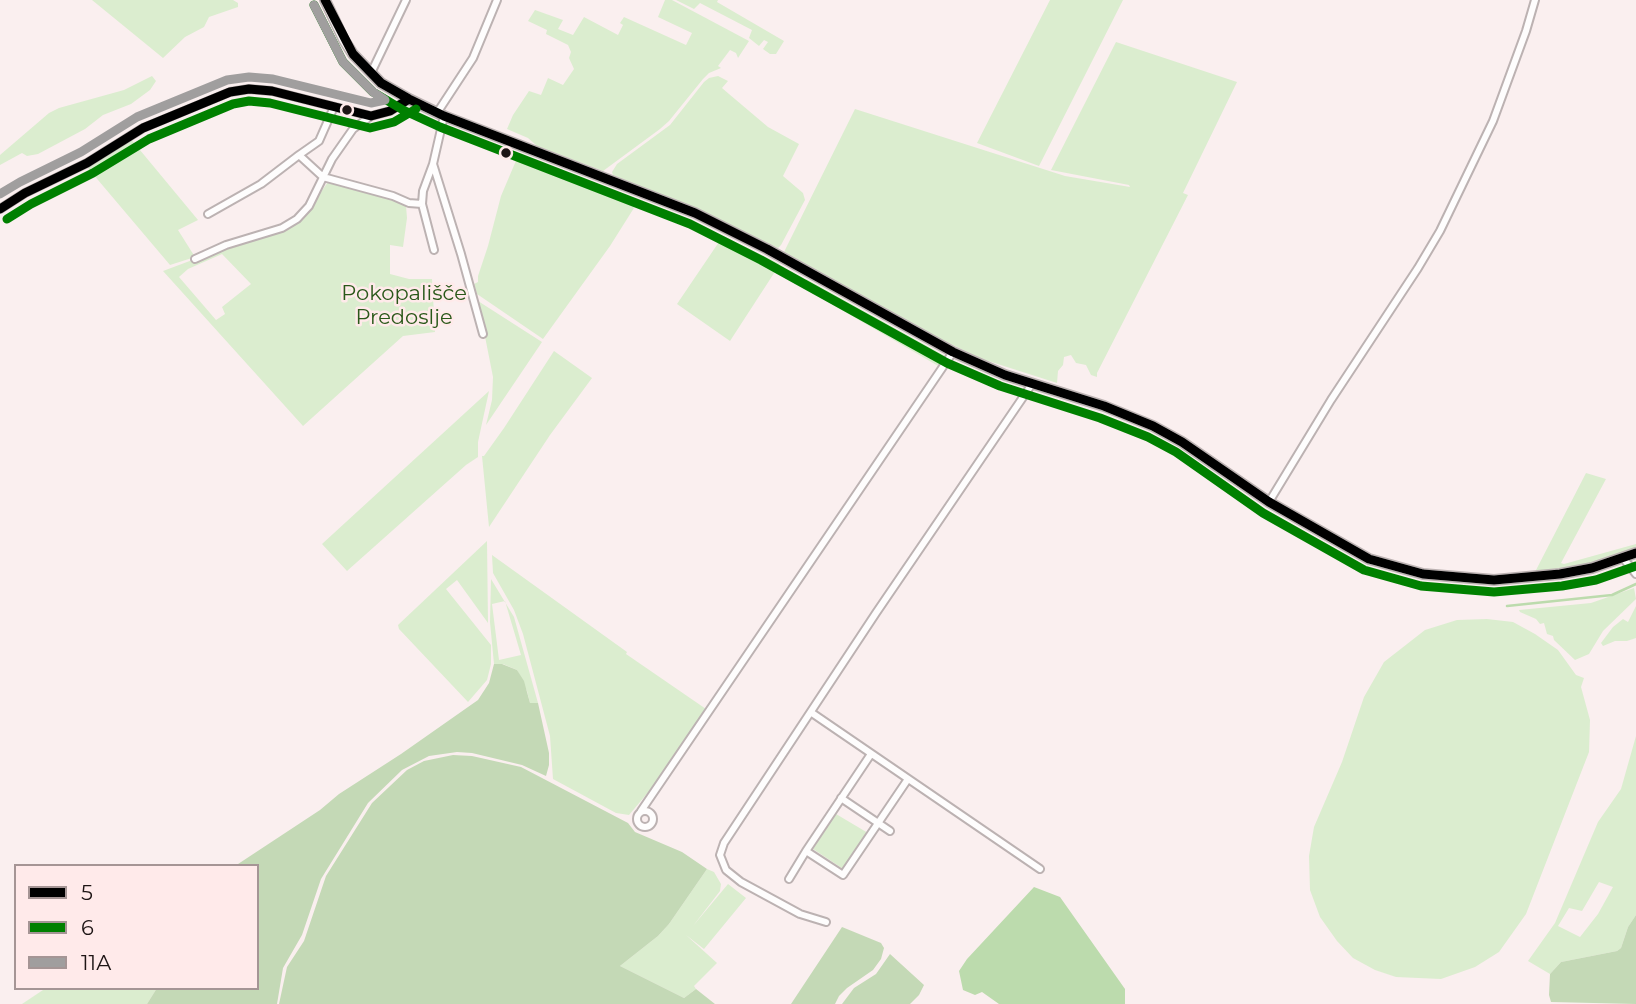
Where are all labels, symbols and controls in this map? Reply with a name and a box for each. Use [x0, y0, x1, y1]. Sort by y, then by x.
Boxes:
unlabelled marker [340, 103, 354, 117]
unlabelled marker [499, 146, 513, 160]
park label: Pokopališče Predoslje [341, 281, 467, 331]
legend [14, 864, 259, 990]
text: 5 [81, 880, 93, 905]
text: 6 [81, 915, 94, 940]
text: 11A [81, 950, 111, 975]

